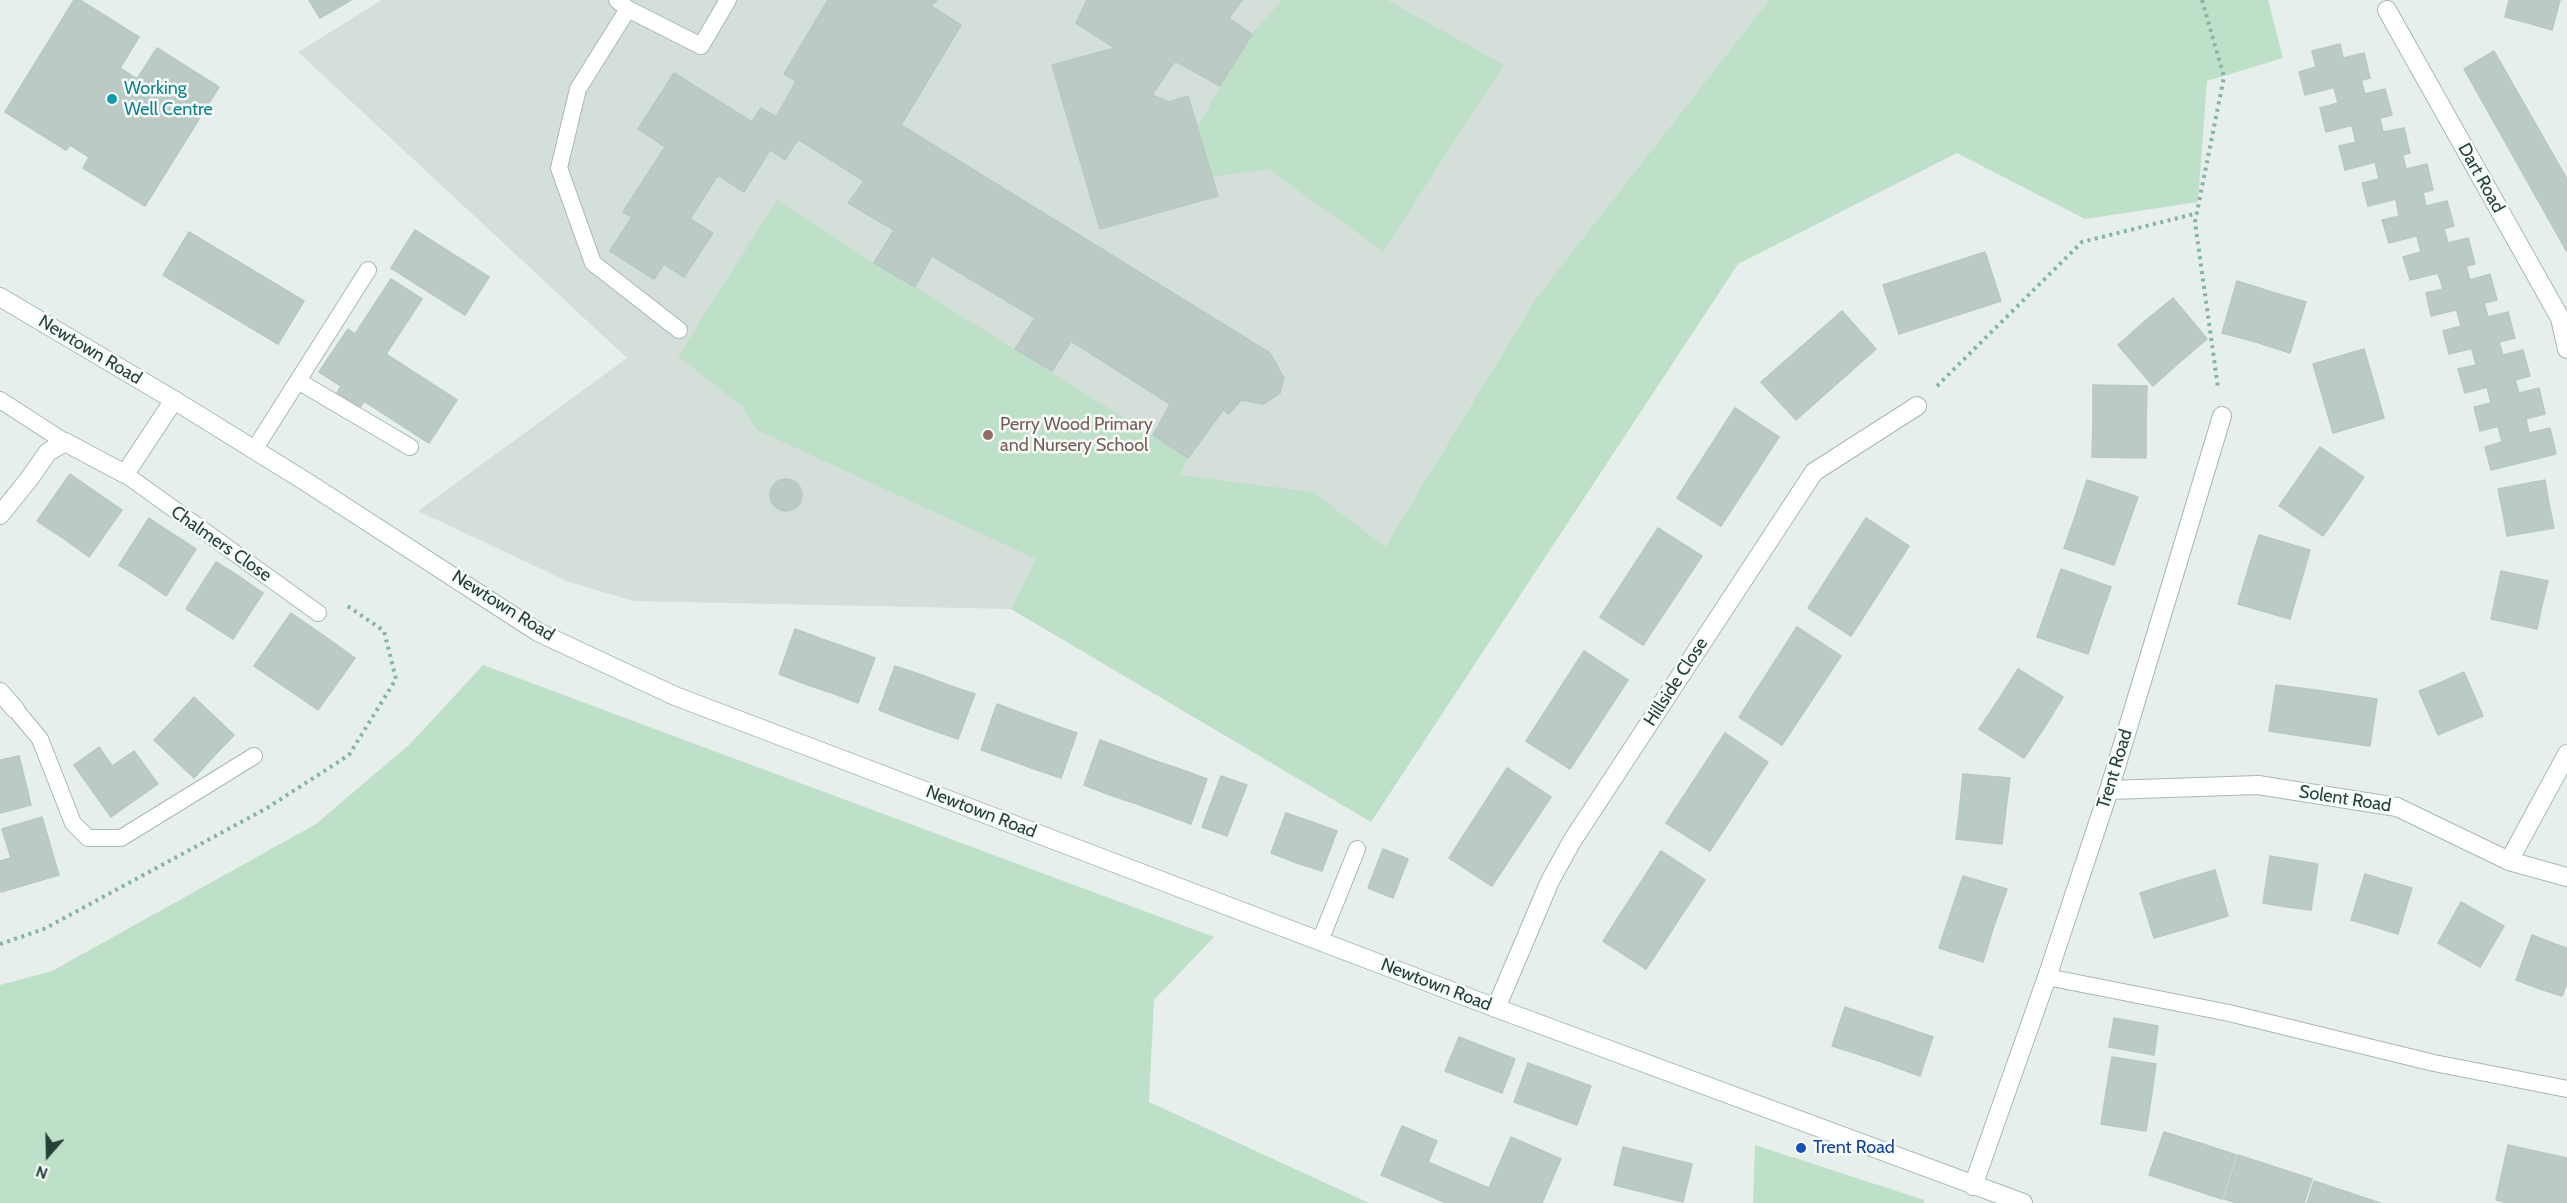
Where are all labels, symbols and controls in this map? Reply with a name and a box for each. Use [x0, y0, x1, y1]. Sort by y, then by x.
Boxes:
place label: Working Well Centre [124, 78, 213, 121]
marker: Working Well Centre [105, 92, 119, 106]
street label: Dart Road [2453, 139, 2509, 217]
street label: Newtown Road [34, 311, 146, 389]
place label: Perry Wood Primary and Nursery School [1000, 414, 1153, 456]
marker: Perry Wood Primary and Nursery School [981, 428, 995, 442]
street label: Chalmers Close [167, 501, 275, 587]
street label: Newtown Road [448, 566, 558, 646]
street label: Hillside Close [1639, 634, 1713, 730]
street label: Trent Road [2093, 727, 2137, 811]
street label: Newtown Road [923, 781, 1039, 843]
street label: Solent Road [2297, 781, 2393, 817]
street label: Newtown Road [1378, 954, 1494, 1016]
north arrow [18, 1125, 78, 1185]
place label: Trent Road [1813, 1137, 1895, 1159]
marker: Trent Road [1794, 1141, 1808, 1155]
text: N [33, 1162, 50, 1183]

